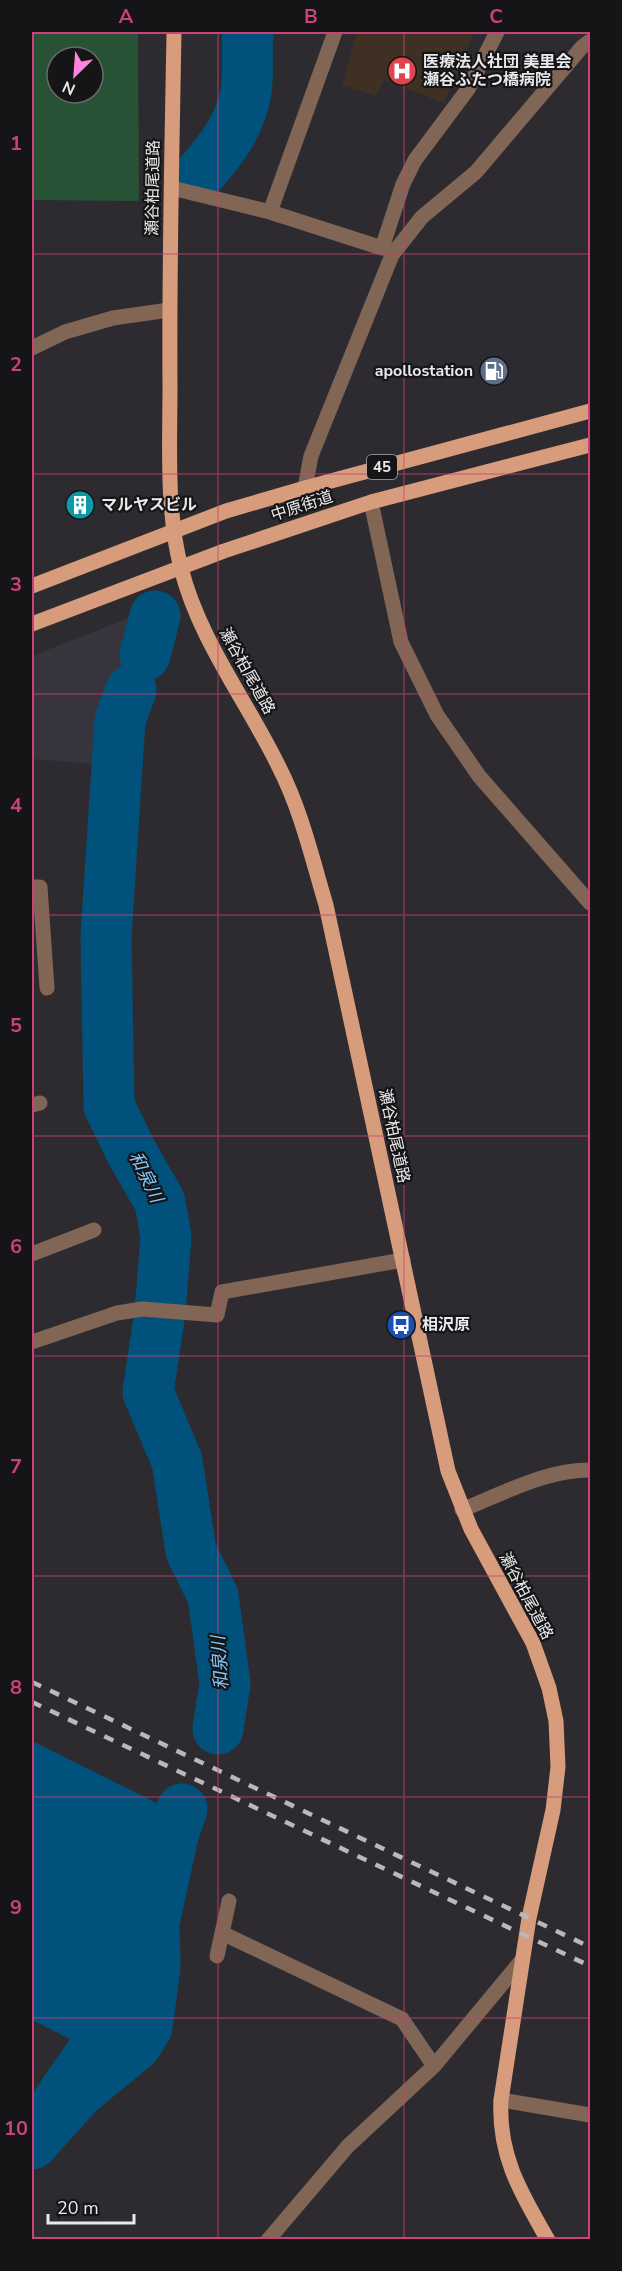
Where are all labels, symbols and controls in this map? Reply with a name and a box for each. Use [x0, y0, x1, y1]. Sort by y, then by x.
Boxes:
text: A [119, 3, 134, 30]
text: B [304, 3, 318, 30]
text: C [489, 3, 503, 30]
north arrow [45, 45, 105, 105]
place label: 医療法人社団 美里会 瀬谷ふたつ橋病院 [423, 51, 571, 91]
hospital icon: 医療法人社団 美里会 瀬谷ふたつ橋病院 [386, 55, 418, 87]
text: N [59, 75, 79, 100]
text: 1 [10, 130, 22, 157]
street label: 瀬谷柏尾道路 [141, 140, 165, 236]
text: 2 [10, 351, 22, 378]
fuel station icon: apollostation [478, 355, 510, 387]
place label: apollostation [375, 360, 473, 382]
road number: 45 [367, 455, 397, 479]
street label: 中原街道 [268, 486, 336, 526]
building icon: マルヤスビル [64, 489, 96, 521]
place label: マルヤスビル [101, 494, 197, 516]
text: 3 [10, 571, 22, 598]
street label: 瀬谷柏尾道路 [214, 624, 280, 718]
text: 4 [10, 792, 22, 819]
text: 5 [10, 1012, 22, 1039]
street label: 瀬谷柏尾道路 [373, 1087, 415, 1185]
water label: 和泉川 [123, 1147, 169, 1208]
text: 6 [10, 1233, 22, 1260]
bus stop icon: 相沢原 [385, 1309, 417, 1341]
place label: 相沢原 [422, 1314, 470, 1336]
text: 7 [10, 1453, 22, 1480]
street label: 瀬谷柏尾道路 [494, 1548, 558, 1644]
water label: 和泉川 [206, 1633, 234, 1691]
text: 8 [10, 1674, 22, 1701]
text: 9 [10, 1894, 22, 1921]
text: 10 [4, 2115, 28, 2142]
scale bar [48, 2187, 134, 2225]
text: 20 m [57, 2196, 99, 2220]

